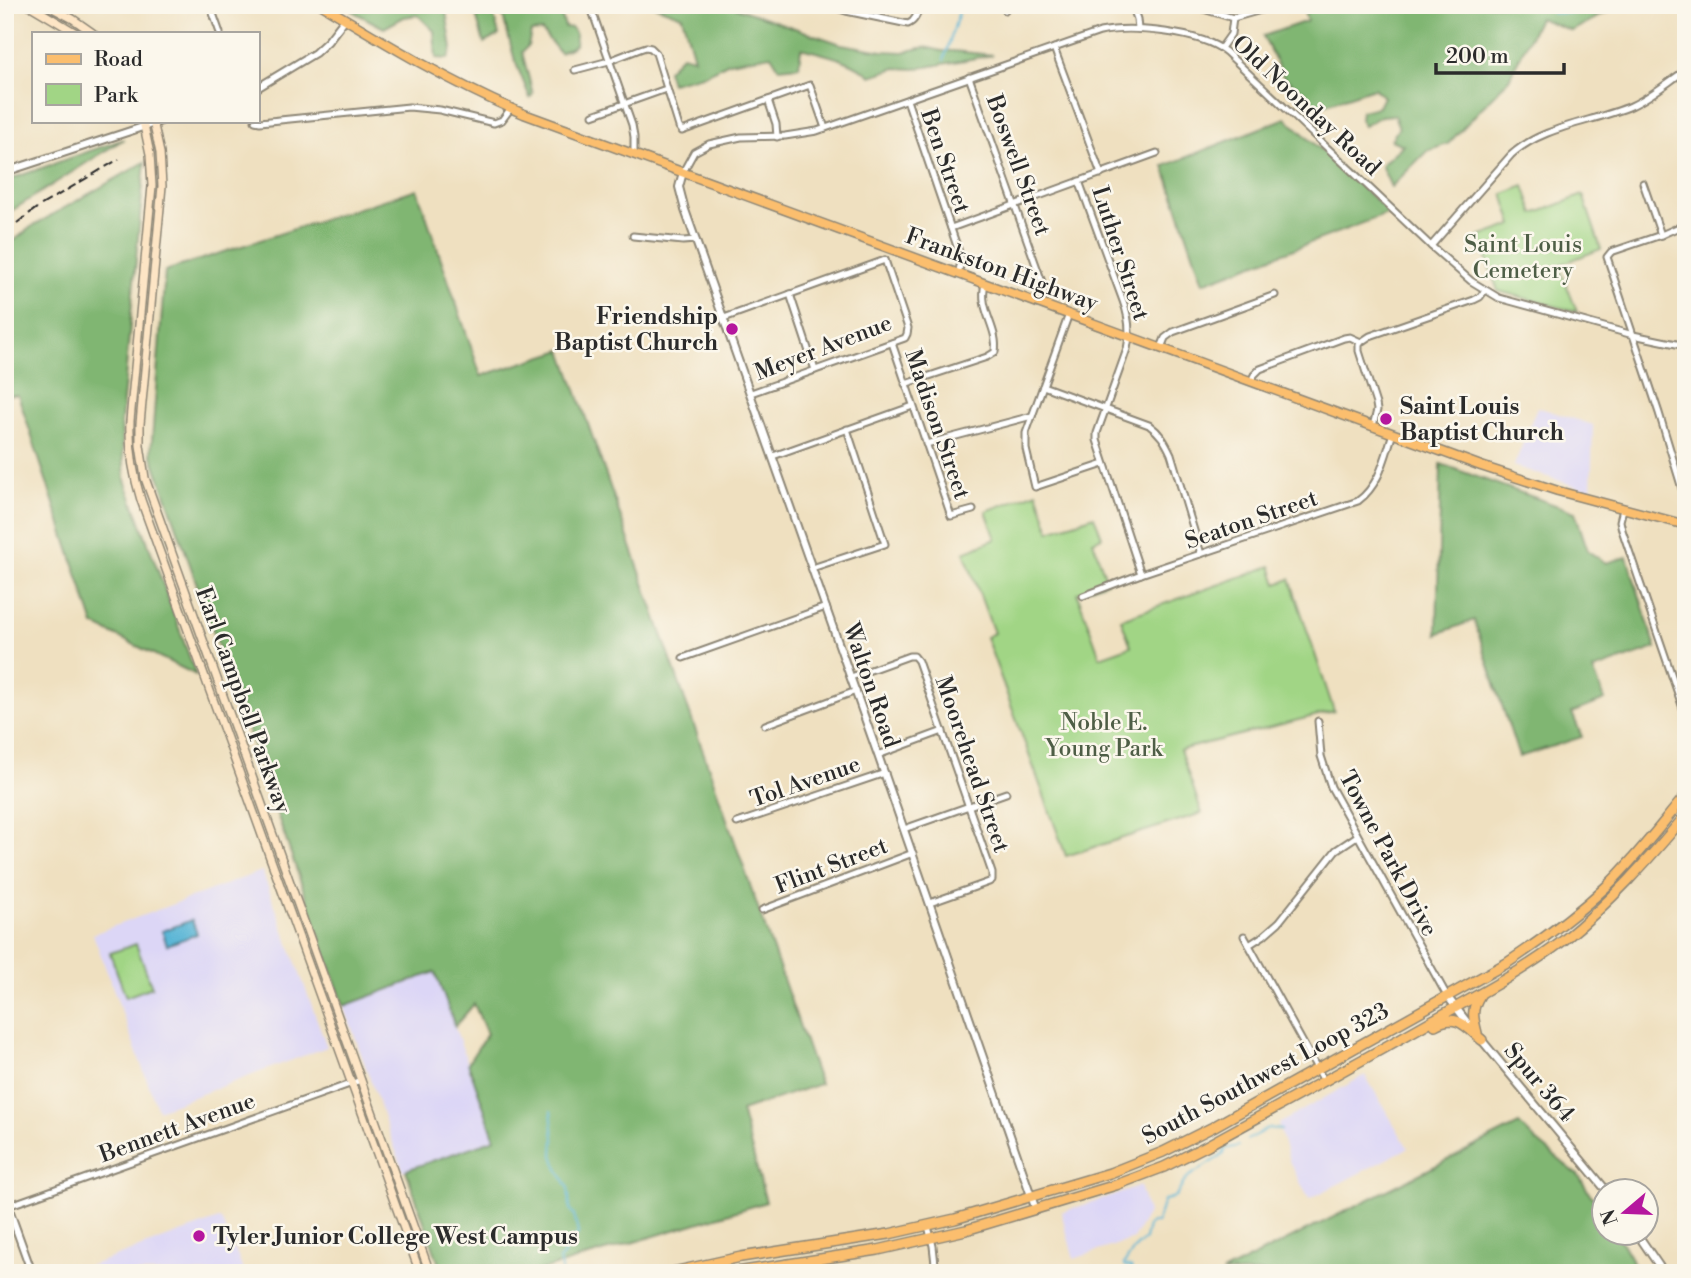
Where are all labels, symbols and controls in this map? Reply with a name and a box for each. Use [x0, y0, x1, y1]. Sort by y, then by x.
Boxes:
street label: Old Noonday Road [1226, 30, 1386, 182]
legend [32, 32, 259, 122]
scale bar [1436, 32, 1563, 76]
text: 200 m [1446, 44, 1509, 70]
text: Road [94, 47, 143, 73]
text: Park [94, 83, 139, 109]
street label: Boswell Street [979, 90, 1056, 240]
street label: Ben Street [914, 104, 976, 217]
street label: Luther Street [1085, 183, 1155, 324]
street label: Frankston Highway [902, 222, 1102, 318]
park label: Saint Louis Cemetery [1464, 231, 1582, 285]
place label: Friendship Baptist Church [554, 303, 718, 357]
street label: Meyer Avenue [751, 309, 896, 387]
marker: Friendship Baptist Church [724, 321, 740, 337]
street label: Madison Street [898, 346, 976, 503]
place label: Saint Louis Baptist Church [1400, 393, 1564, 447]
marker: Saint Louis Baptist Church [1378, 411, 1394, 427]
street label: Seaton Street [1181, 484, 1321, 556]
street label: Earl Campbell Parkway [189, 583, 297, 818]
street label: Walton Road [836, 618, 906, 752]
street label: Moorehead Street [929, 672, 1015, 856]
park label: Noble E. Young Park [1044, 709, 1164, 763]
street label: Tol Avenue [747, 750, 864, 814]
street label: Towne Park Drive [1333, 766, 1444, 941]
street label: Flint Street [771, 832, 892, 900]
street label: South Southwest Loop 323 [1137, 997, 1394, 1151]
street label: Spur 364 [1498, 1037, 1581, 1128]
street label: Bennett Avenue [95, 1087, 259, 1169]
north arrow [1590, 1176, 1660, 1246]
text: N [1596, 1206, 1624, 1228]
place label: Tyler Junior College West Campus [213, 1223, 578, 1251]
marker: Tyler Junior College West Campus [191, 1228, 207, 1244]

